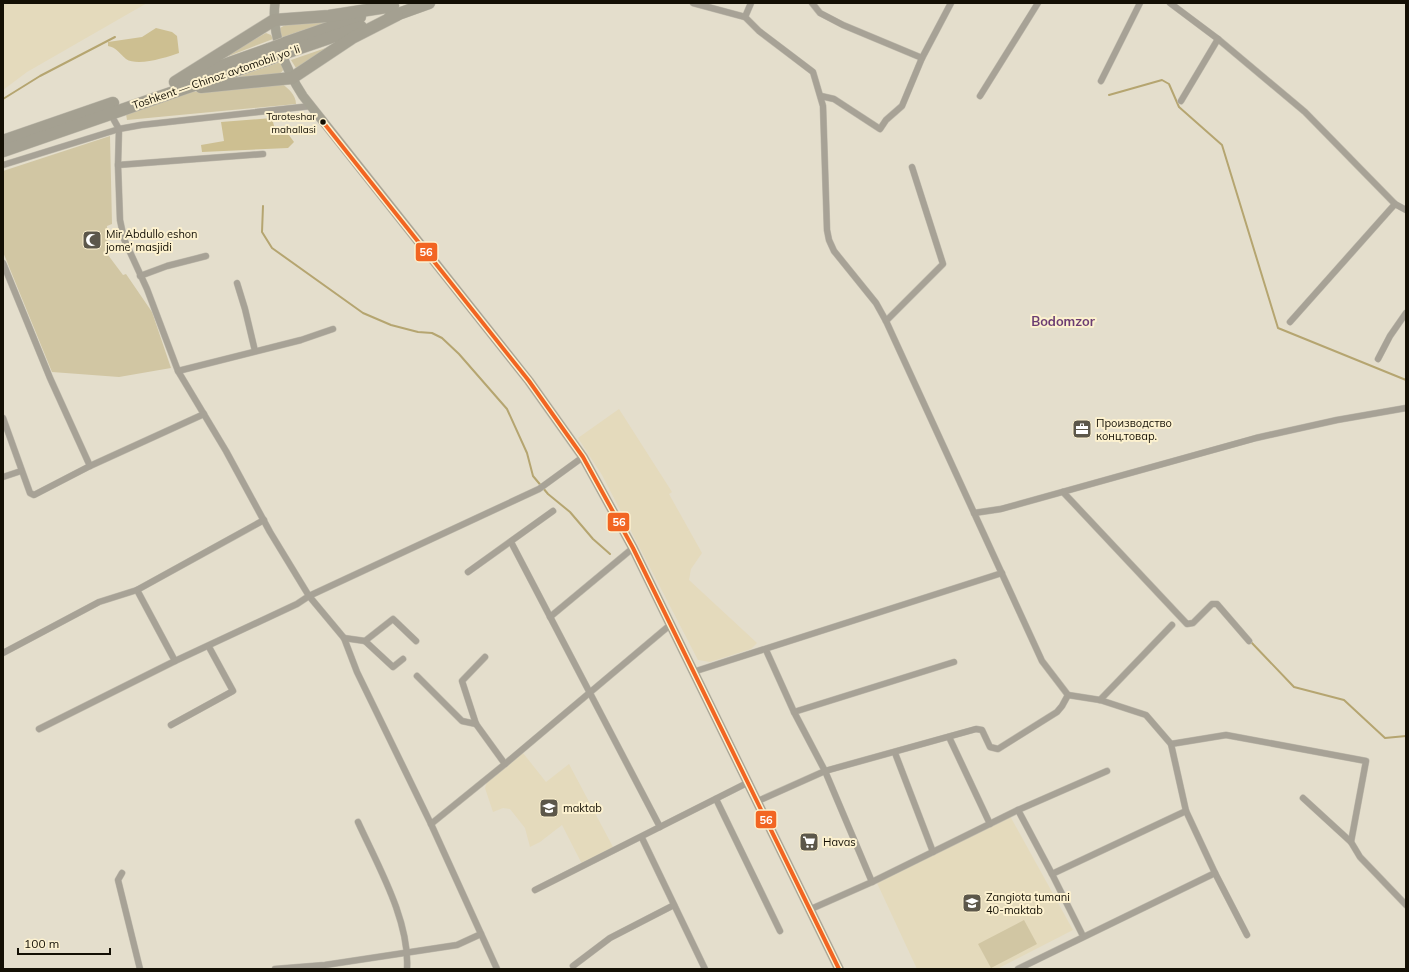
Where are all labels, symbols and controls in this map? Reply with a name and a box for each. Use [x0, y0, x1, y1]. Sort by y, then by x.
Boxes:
street label: Toshkent — Chinoz avtomobil yoʻli [130, 42, 302, 112]
place label: Taroteshar mahallasi [266, 110, 316, 136]
marker: Taroteshar mahallasi [318, 117, 328, 127]
place label: Mir Abdullo eshon jome’ masjidi [105, 227, 198, 254]
mosque icon: Mir Abdullo eshon jome’ masjidi [81, 229, 103, 251]
line badge: 56 [415, 242, 438, 262]
text: 56 [419, 245, 433, 259]
district label: Bodomzor [1031, 313, 1096, 329]
place label: Производство конц.товар. [1096, 416, 1172, 443]
office icon: Производство конц.товар. [1071, 418, 1093, 440]
line badge: 56 [607, 512, 630, 532]
text: 56 [612, 515, 626, 529]
school or university icon: maktab [538, 797, 560, 819]
place label: maktab [563, 801, 602, 815]
line badge: 56 [755, 810, 777, 829]
text: 56 [759, 813, 773, 827]
supermarket icon: Havas [798, 831, 820, 853]
place label: Havas [823, 835, 856, 849]
place label: Zangiota tumani 40-maktab [986, 890, 1070, 917]
school or university icon: Zangiota tumani 40-maktab [961, 892, 983, 914]
scale bar [18, 930, 110, 956]
text: 100 m [24, 936, 59, 951]

